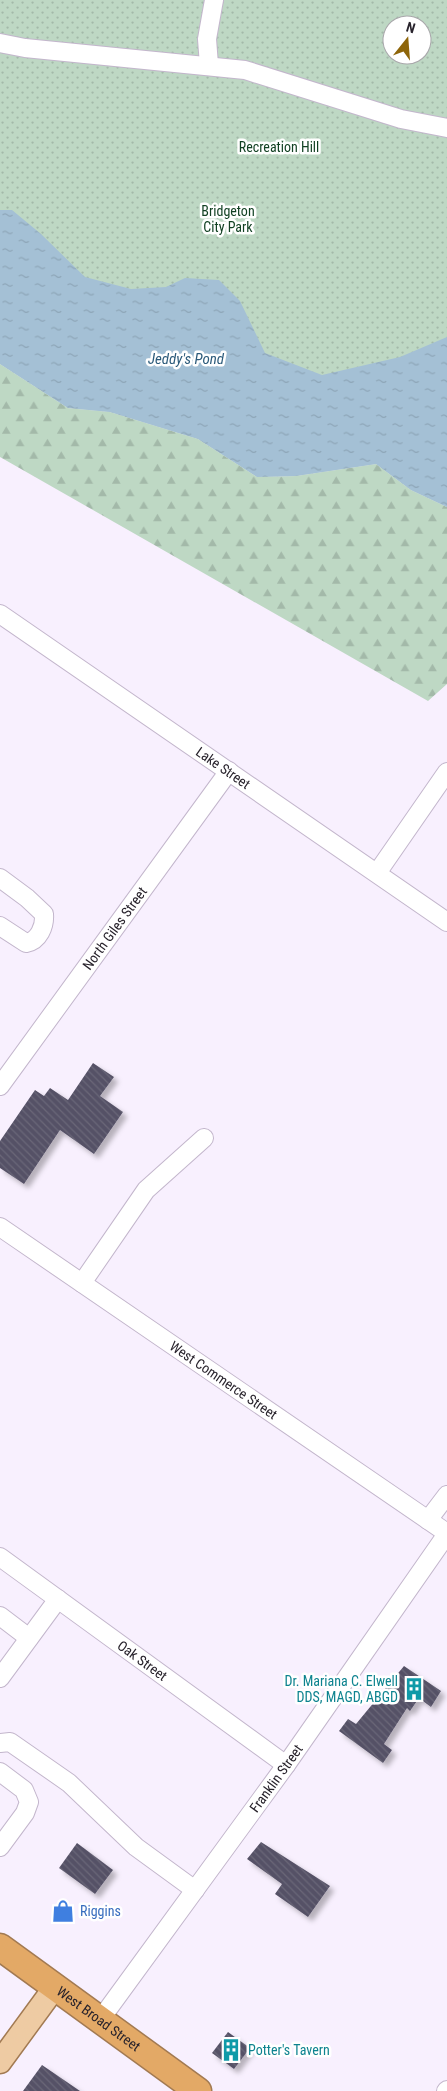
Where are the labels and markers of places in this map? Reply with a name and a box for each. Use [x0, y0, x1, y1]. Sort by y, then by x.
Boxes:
place label: Dr. Mariana C. Elwell DDS, MAGD, ABGD [284, 1673, 398, 1705]
building icon: Dr. Mariana C. Elwell DDS, MAGD, ABGD [401, 1676, 427, 1702]
shop icon: Riggins [50, 1898, 76, 1924]
place label: Riggins [80, 1903, 121, 1919]
building icon: Potter's Tavern [218, 2037, 244, 2063]
place label: Potter's Tavern [248, 2042, 330, 2058]

